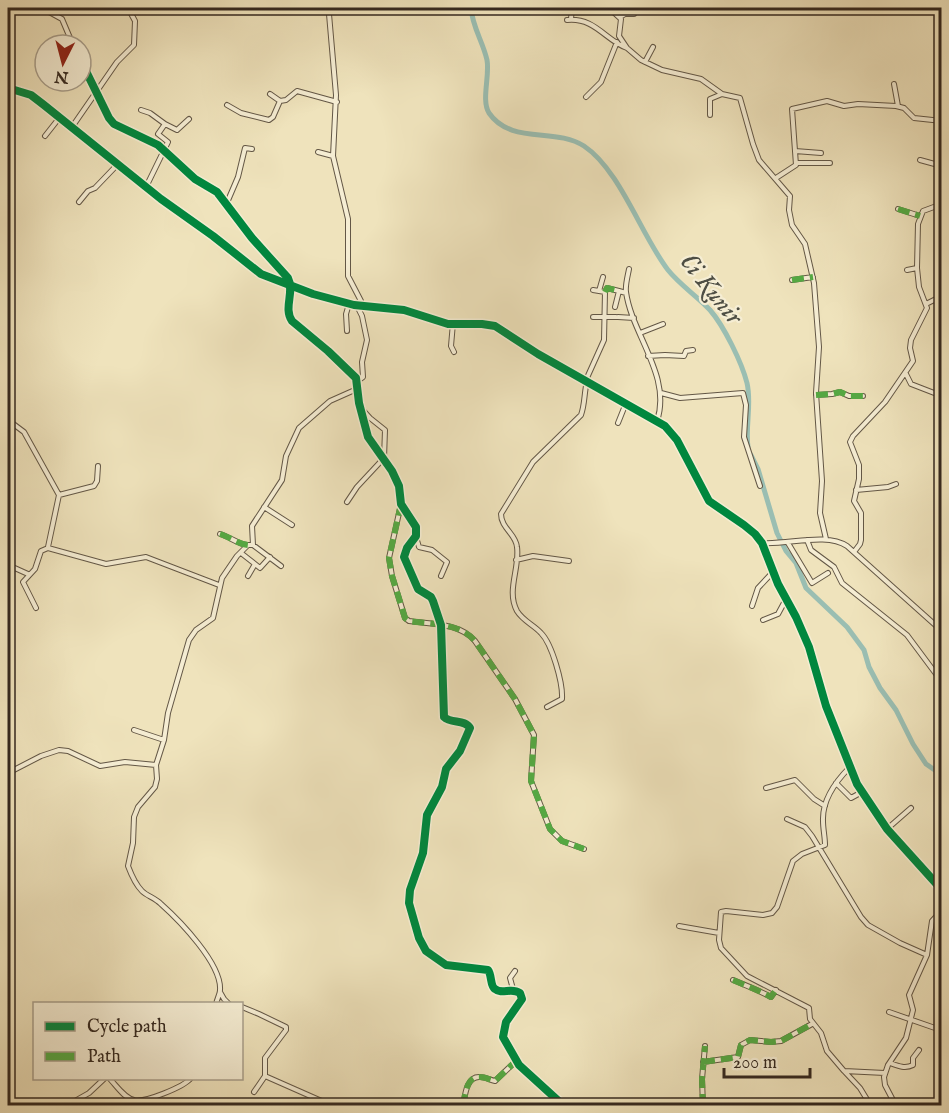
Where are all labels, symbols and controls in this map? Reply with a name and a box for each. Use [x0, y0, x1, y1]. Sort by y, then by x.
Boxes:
north arrow [33, 33, 93, 93]
text: N [54, 65, 71, 87]
water label: Ci Kunir [672, 246, 751, 333]
legend [33, 1002, 243, 1080]
text: Cycle path [87, 1016, 167, 1039]
scale bar [724, 1041, 810, 1079]
text: Path [87, 1046, 121, 1069]
text: 200 m [733, 1052, 777, 1075]

